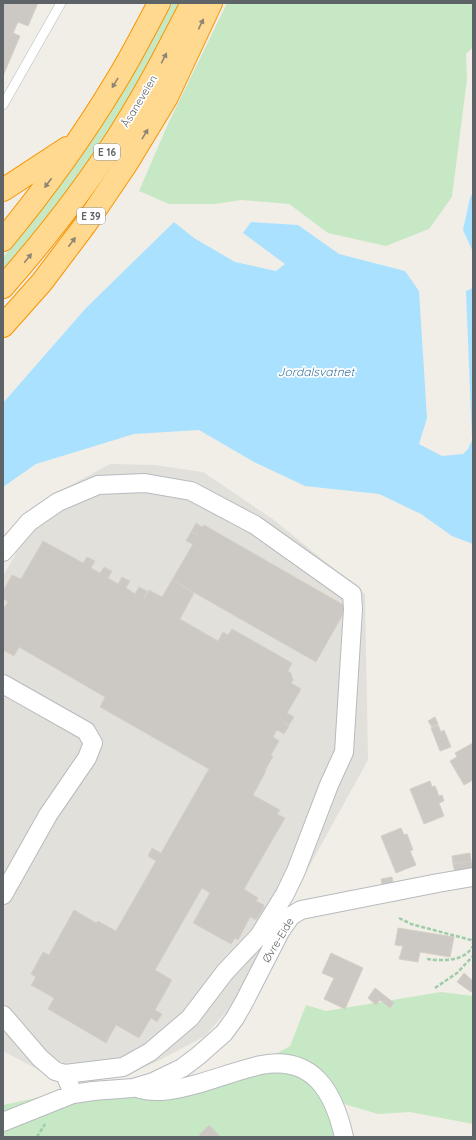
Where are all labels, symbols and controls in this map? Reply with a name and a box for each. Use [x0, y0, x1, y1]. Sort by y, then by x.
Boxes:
one-way arrow [198, 18, 204, 30]
one-way arrow [161, 52, 167, 64]
street label: Åsaneveien [118, 72, 160, 130]
one-way arrow [111, 77, 118, 89]
one-way arrow [141, 128, 148, 140]
road number: E 16 [94, 144, 120, 160]
one-way arrow [44, 177, 52, 188]
road number: E 39 [77, 208, 105, 224]
one-way arrow [68, 236, 76, 247]
one-way arrow [24, 252, 33, 263]
water label: Jordalsvatnet [278, 364, 356, 379]
street label: Øvre-Eide [259, 915, 297, 965]

